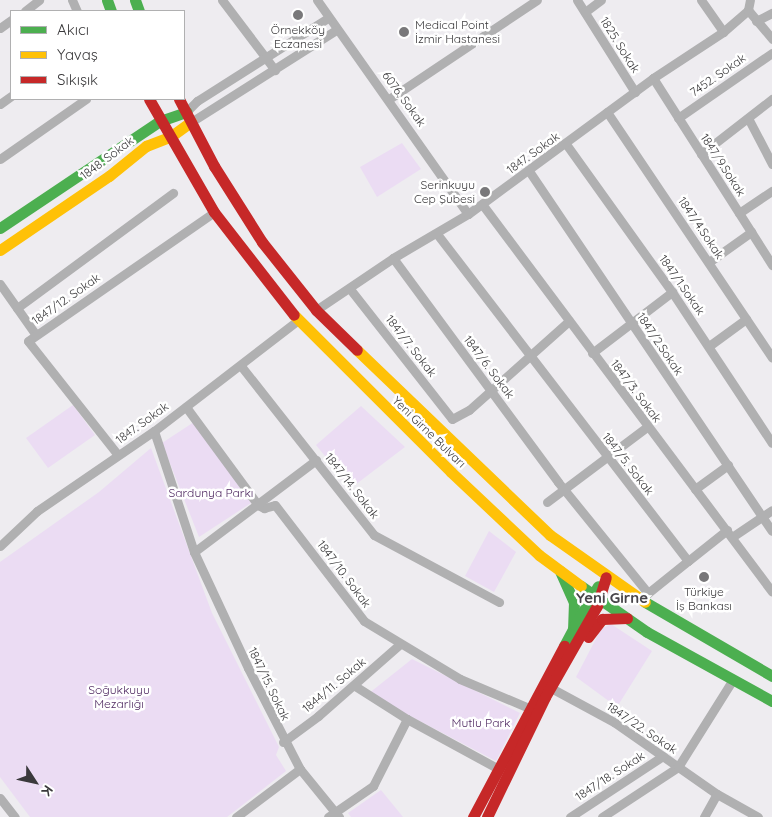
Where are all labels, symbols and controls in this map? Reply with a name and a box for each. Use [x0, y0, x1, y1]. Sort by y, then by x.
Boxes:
marker: Örnekköy Eczanesi [292, 9, 304, 21]
legend [10, 10, 185, 100]
street label: 1825. Sokak [597, 14, 643, 76]
place label: Medical Point İzmir Hastanesi [415, 18, 500, 46]
text: Akıcı [57, 20, 89, 39]
place label: Örnekköy Eczanesi [271, 23, 325, 51]
marker: Medical Point İzmir Hastanesi [397, 25, 411, 39]
text: Yavaş [57, 45, 98, 64]
street label: 7452. Sokak [687, 51, 749, 99]
street label: 6076. Sokak [379, 69, 429, 129]
text: Sıkışık [57, 70, 98, 89]
street label: 1847. Sokak [504, 129, 562, 177]
street label: 1847/9.Sokak [697, 131, 749, 199]
street label: 1848. Sokak [77, 133, 137, 183]
place label: Serinkuyu Cep Şubesi [414, 178, 475, 206]
marker: Serinkuyu Cep Şubesi [479, 186, 491, 198]
street label: 1847/4.Sokak [675, 194, 727, 262]
street label: 1847/1.Sokak [656, 252, 708, 318]
street label: 1847/12. Sokak [29, 270, 103, 328]
street label: 1847/2.Sokak [634, 310, 686, 378]
street label: 1847/7. Sokak [382, 312, 440, 380]
street label: 1847/6. Sokak [461, 333, 517, 401]
street label: 1847/3. Sokak [608, 357, 664, 425]
street label: Yeni Girne Bulvarı [389, 393, 469, 471]
street label: 1847. Sokak [113, 399, 171, 447]
street label: 1847/5. Sokak [599, 430, 657, 498]
street label: 1847/14. Sokak [322, 450, 382, 522]
park label: Sardunya Parkı [169, 486, 253, 500]
street label: 1847/10. Sokak [314, 538, 374, 610]
marker: Türkiye İş Bankası [698, 571, 710, 583]
place label: Türkiye İş Bankası [676, 585, 732, 613]
district label: Yeni Girne [576, 589, 648, 607]
street label: 1847/15. Sokak [245, 645, 293, 723]
street label: 1844/11. Sokak [299, 654, 369, 716]
park label: Soğukkuyu Mezarlığı [88, 683, 150, 711]
street label: 1847/22. Sokak [604, 699, 680, 757]
park label: Mutlu Park [451, 716, 511, 730]
street label: 1847/18. Sokak [573, 748, 647, 804]
north arrow [10, 757, 60, 807]
text: K [37, 782, 57, 800]

